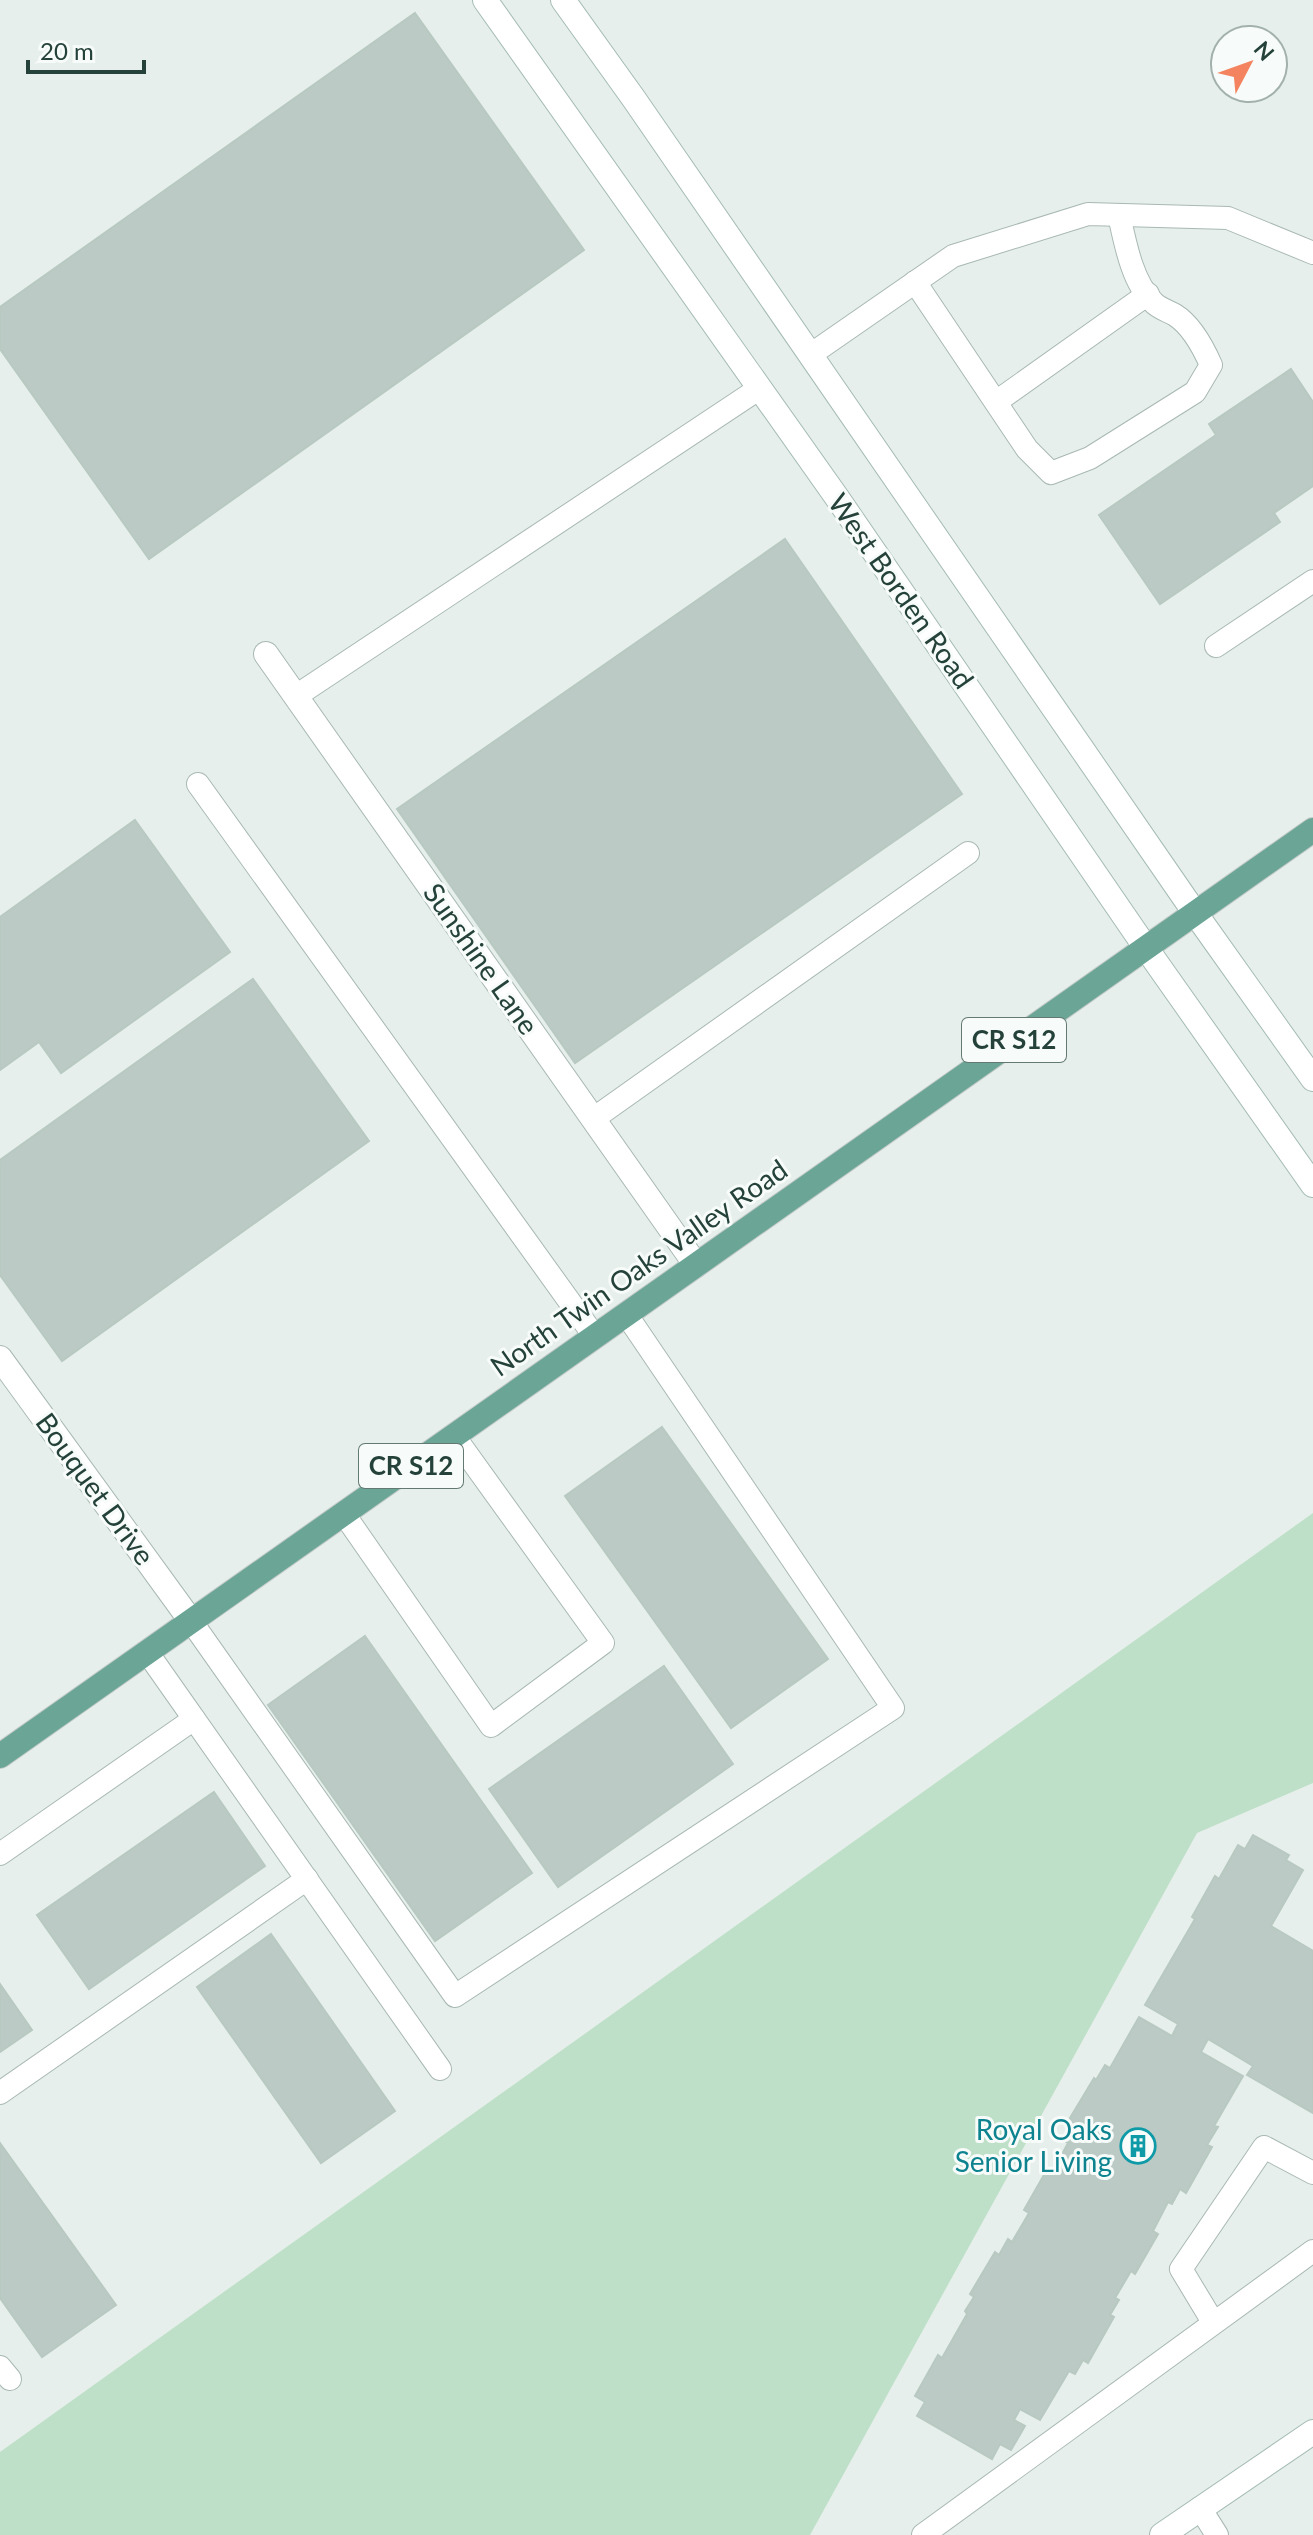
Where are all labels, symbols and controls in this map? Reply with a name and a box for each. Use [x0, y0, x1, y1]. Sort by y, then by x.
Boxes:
scale bar [28, 24, 144, 74]
north arrow [1209, 24, 1289, 104]
text: N [1249, 35, 1280, 66]
text: 20 m [40, 36, 94, 65]
street label: West Borden Road [822, 486, 982, 695]
street label: Sunshine Lane [417, 876, 546, 1041]
road number: CR S12 [962, 1018, 1066, 1062]
street label: North Twin Oaks Valley Road [483, 1152, 793, 1383]
street label: Bouquet Drive [29, 1406, 162, 1571]
road number: CR S12 [359, 1444, 463, 1488]
place label: Royal Oaks Senior Living [955, 2112, 1112, 2178]
building icon: Royal Oaks Senior Living [1119, 2127, 1157, 2165]

